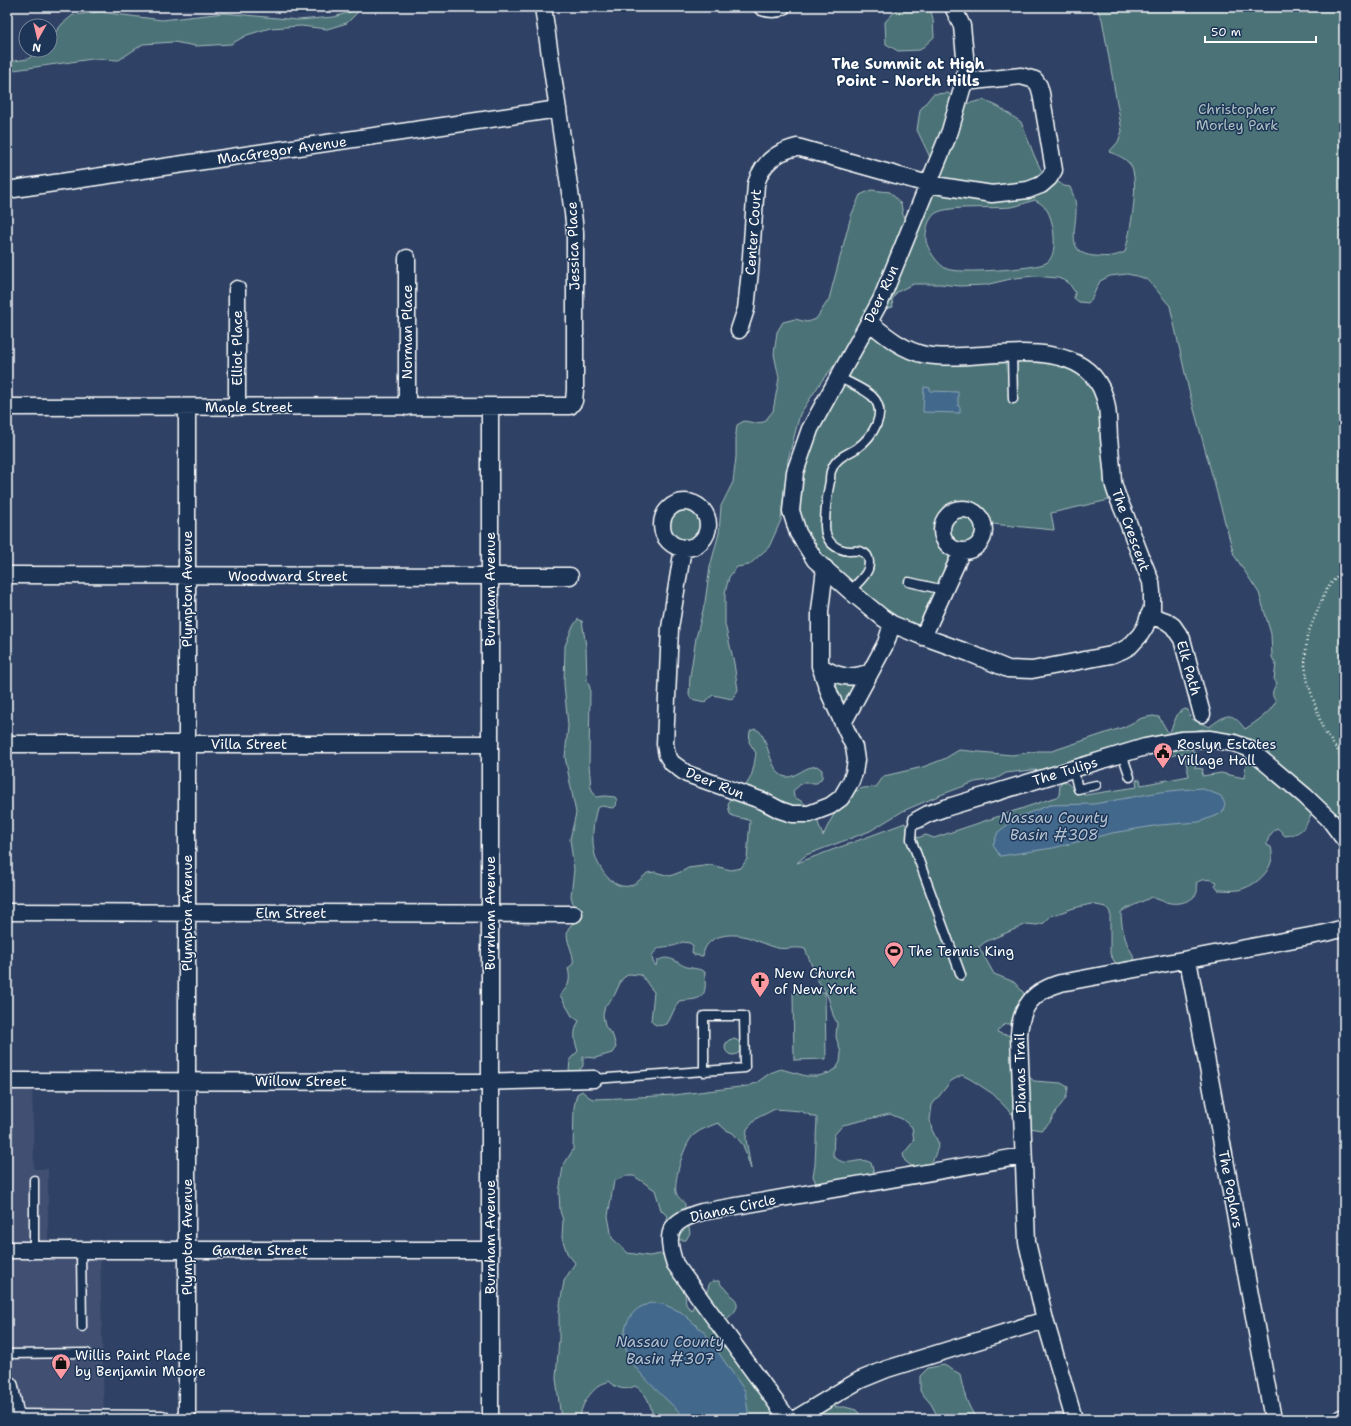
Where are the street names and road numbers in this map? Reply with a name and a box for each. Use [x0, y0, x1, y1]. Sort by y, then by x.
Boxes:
street label: MacGregor Avenue [216, 132, 348, 168]
street label: Center Court [741, 188, 765, 276]
street label: Jessica Place [562, 201, 584, 291]
street label: Deer Run [860, 262, 902, 326]
street label: Norman Place [398, 285, 416, 379]
street label: Elliot Place [228, 310, 246, 386]
street label: Maple Street [205, 398, 293, 416]
street label: The Crescent [1108, 486, 1154, 574]
street label: Plympton Avenue [178, 531, 196, 647]
street label: Burnham Avenue [481, 532, 499, 646]
street label: Woodward Street [228, 567, 348, 585]
street label: Elk Path [1173, 638, 1205, 698]
street label: Villa Street [211, 735, 287, 753]
street label: The Tulips [1030, 753, 1100, 789]
street label: Deer Run [683, 763, 747, 803]
street label: Plympton Avenue [178, 855, 196, 971]
street label: Burnham Avenue [481, 856, 499, 970]
street label: Elm Street [256, 904, 326, 922]
street label: Dianas Trail [1010, 1032, 1030, 1113]
street label: Willow Street [255, 1072, 347, 1090]
street label: The Poplars [1215, 1149, 1247, 1230]
street label: Plympton Avenue [178, 1179, 196, 1295]
street label: Burnham Avenue [481, 1180, 499, 1294]
street label: Dianas Circle [688, 1190, 778, 1226]
street label: Garden Street [212, 1241, 308, 1259]

